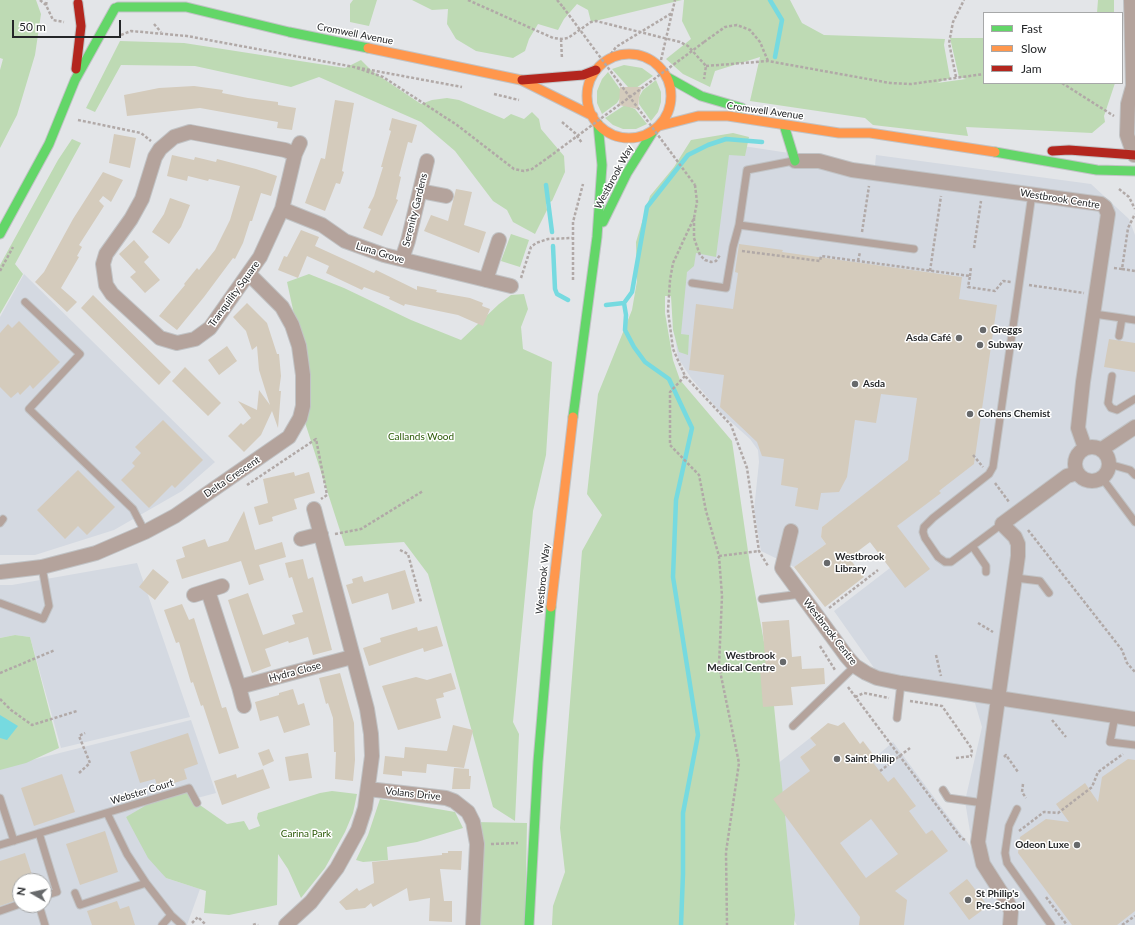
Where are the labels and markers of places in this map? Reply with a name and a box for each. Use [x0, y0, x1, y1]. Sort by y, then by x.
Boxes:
place label: Greggs [991, 324, 1022, 336]
marker: Greggs [978, 325, 988, 335]
place label: Asda Café [906, 332, 951, 344]
marker: Asda Café [954, 333, 964, 343]
place label: Subway [988, 339, 1023, 351]
marker: Subway [975, 340, 985, 350]
place label: Asda [863, 378, 885, 390]
marker: Asda [850, 379, 860, 389]
place label: Cohens Chemist [978, 408, 1050, 420]
marker: Cohens Chemist [965, 409, 975, 419]
place label: Westbrook Library [835, 551, 884, 574]
marker: Westbrook Library [822, 558, 832, 568]
place label: Westbrook Medical Centre [707, 650, 775, 674]
marker: Westbrook Medical Centre [778, 657, 788, 667]
place label: Saint Philip [845, 753, 895, 765]
marker: Saint Philip [832, 754, 842, 764]
place label: Odeon Luxe [1015, 839, 1069, 851]
marker: Odeon Luxe [1072, 840, 1082, 850]
place label: St Philip's Pre-School [976, 888, 1025, 912]
marker: St Philip's Pre-School [963, 895, 973, 905]

